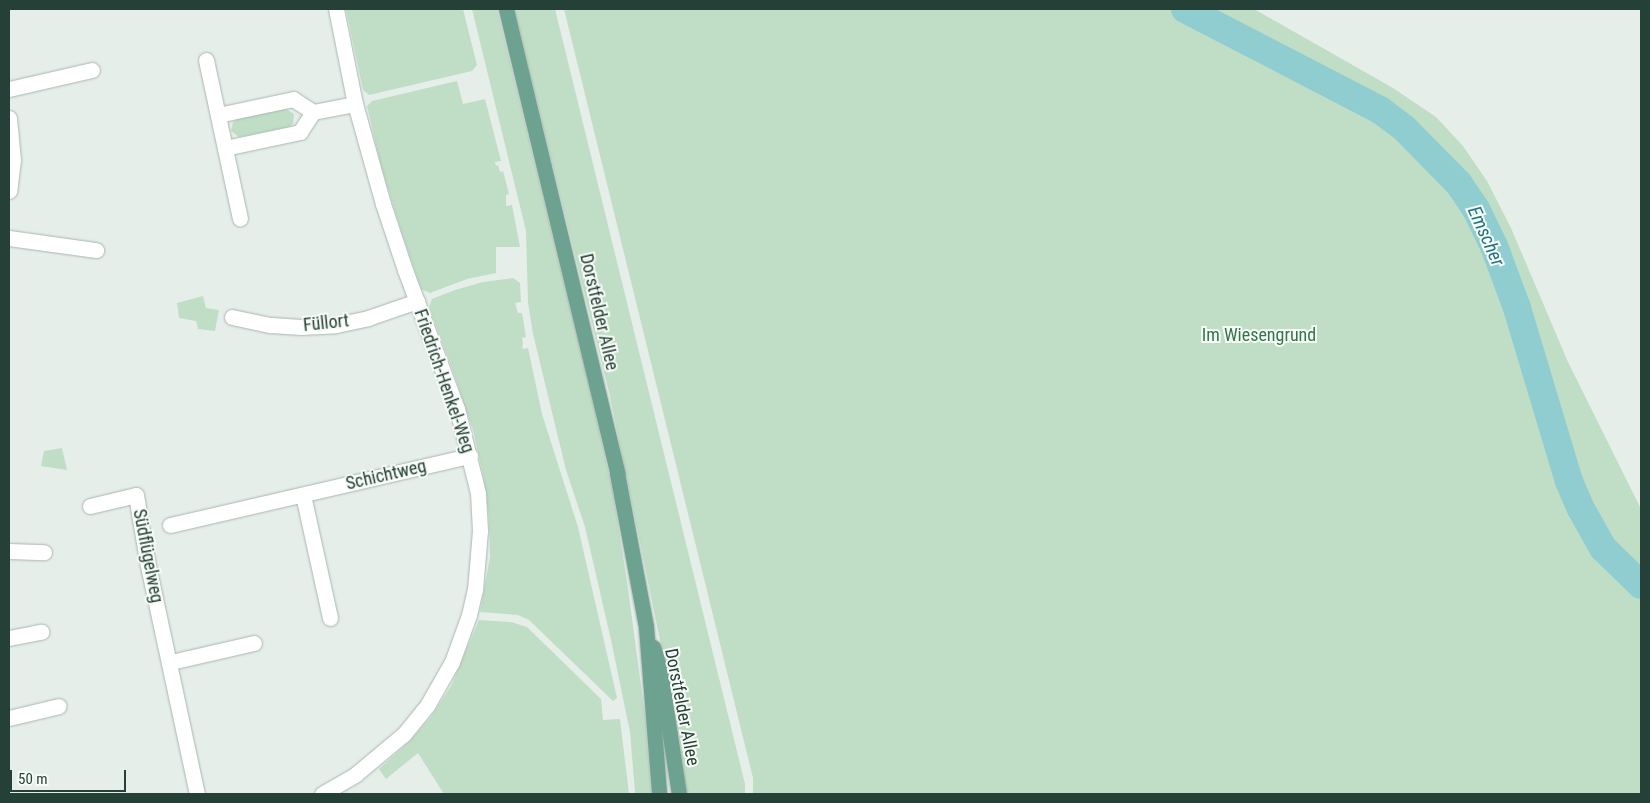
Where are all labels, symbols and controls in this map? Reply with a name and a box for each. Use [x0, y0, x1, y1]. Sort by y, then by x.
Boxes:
water label: Emscher [1463, 203, 1509, 269]
street label: Dorstfelder Allee [575, 252, 623, 372]
street label: Friedrich-Henkel-Weg [409, 306, 479, 456]
street label: Füllort [302, 310, 350, 336]
park label: Im Wiesengrund [1202, 324, 1316, 346]
street label: Schichtweg [344, 455, 428, 495]
street label: Südflügelweg [128, 507, 168, 605]
street label: Dorstfelder Allee [660, 647, 704, 767]
scale bar [12, 760, 129, 792]
text: 50 m [18, 770, 48, 788]

